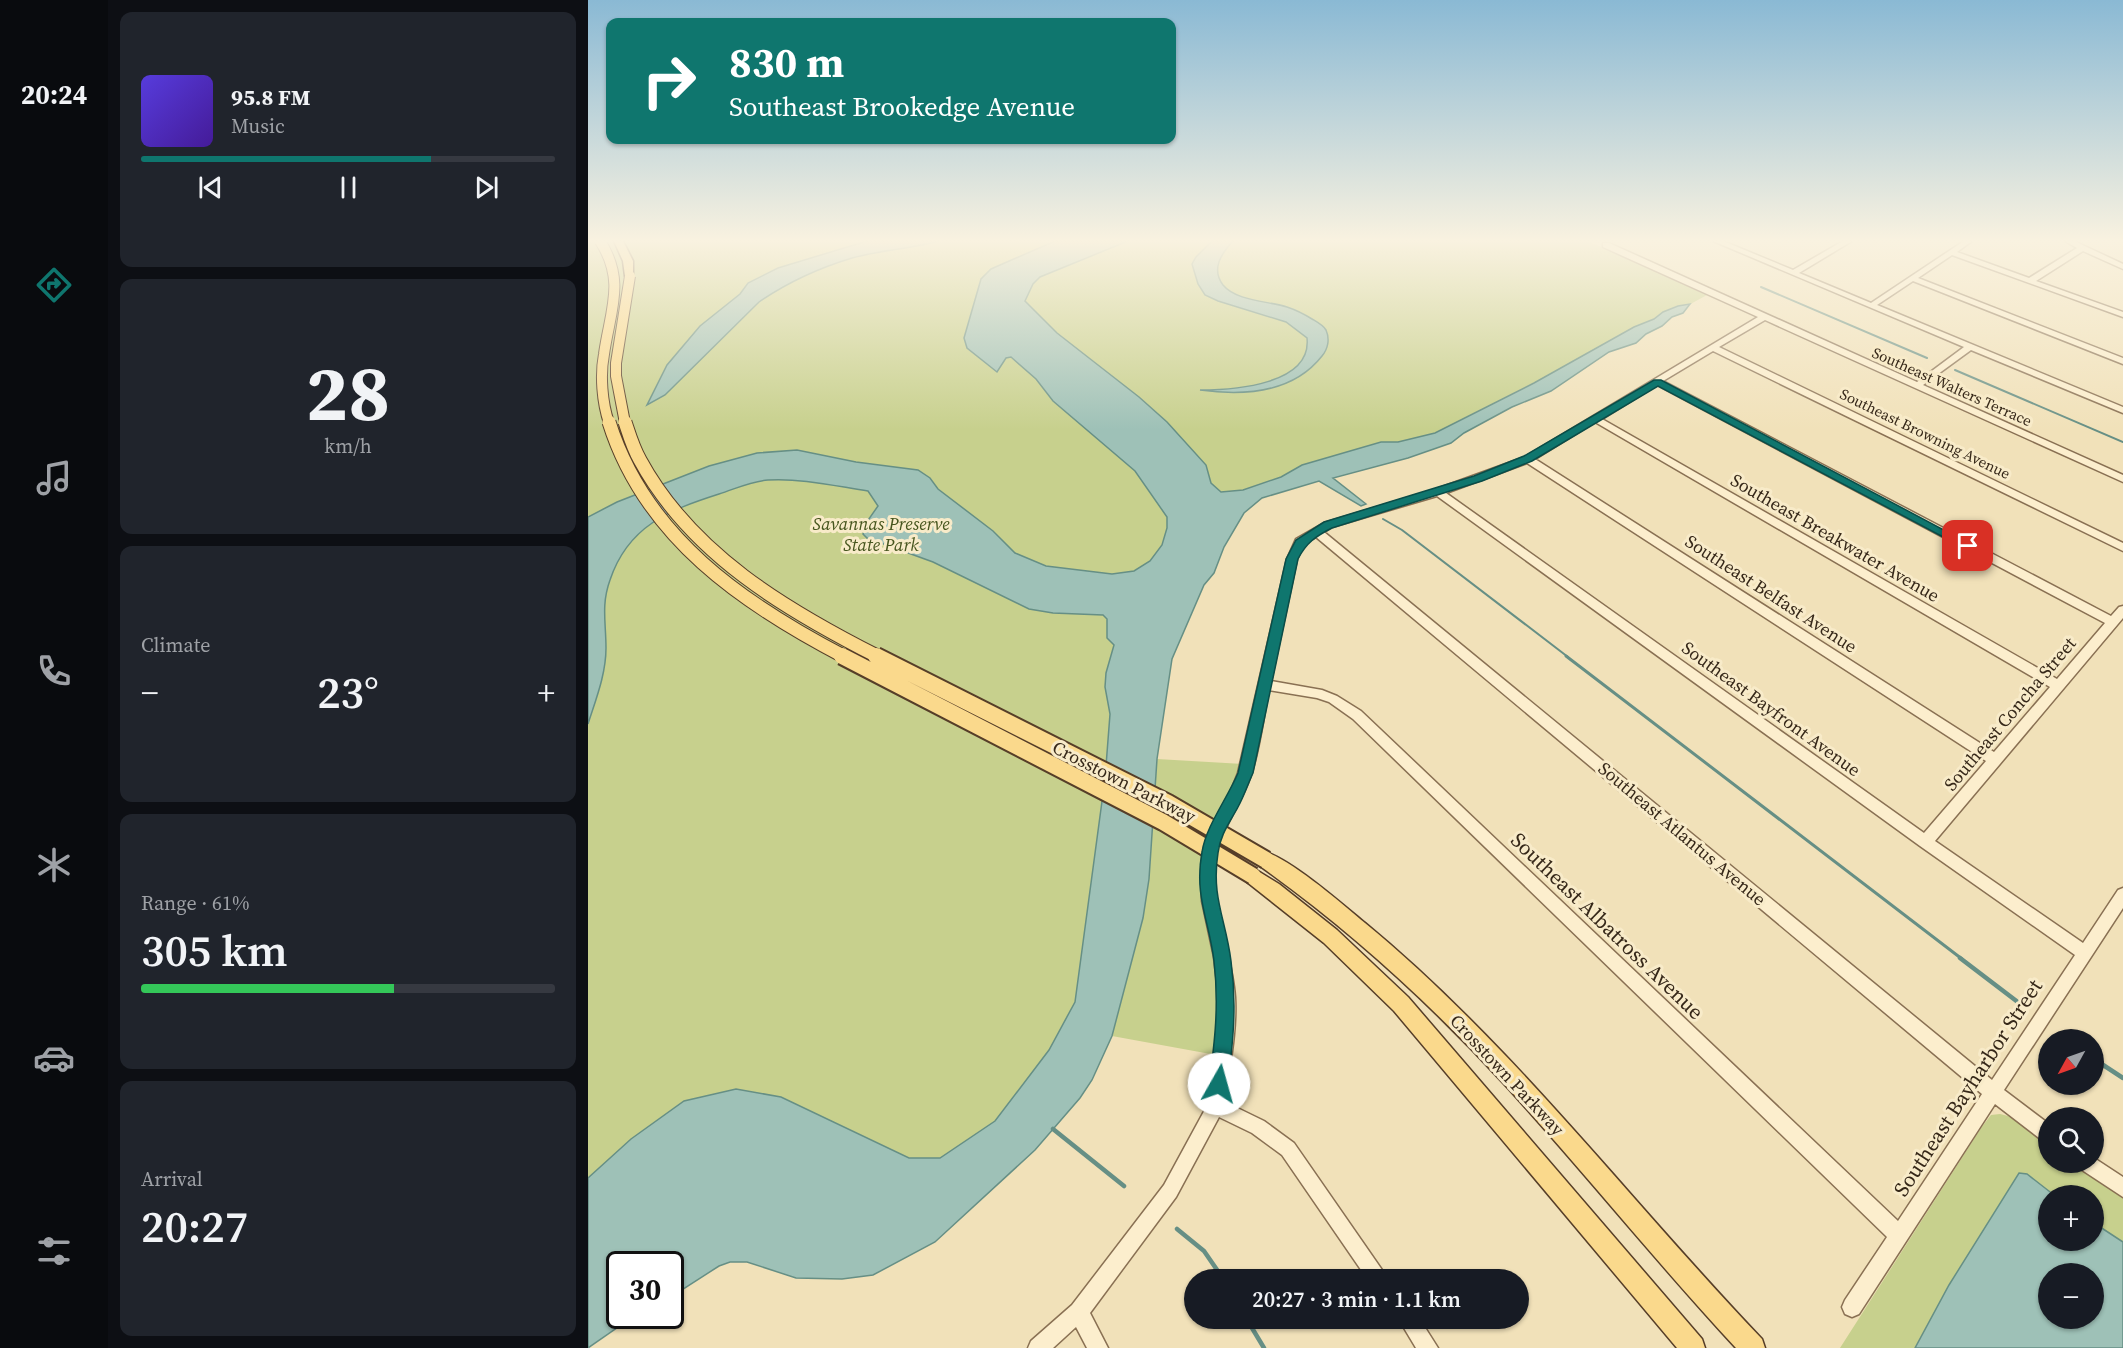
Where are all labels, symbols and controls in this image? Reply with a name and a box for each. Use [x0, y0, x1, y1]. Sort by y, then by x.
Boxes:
text: 830 m [729, 33, 844, 91]
icon: right [630, 42, 708, 120]
text: 20:24 [21, 76, 87, 113]
text: 95.8 FM [231, 82, 310, 112]
text: Southeast Brookedge Avenue [729, 88, 1075, 125]
text: Music [231, 112, 285, 140]
icon: previous [194, 171, 227, 204]
icon: pause [332, 171, 365, 204]
icon: next [470, 171, 503, 204]
icon: directions [33, 264, 75, 306]
text: 28 [306, 339, 390, 446]
street label: Southeast Walters Terrace [1869, 342, 2036, 431]
street label: Southeast Browning Avenue [1837, 383, 2014, 484]
text: km/h [324, 432, 372, 460]
icon: music [33, 457, 75, 499]
street label: Southeast Breakwater Avenue [1726, 467, 1944, 608]
park label: Savannas Preserve State Park [812, 511, 950, 557]
pin [1942, 520, 1993, 571]
street label: Southeast Belfast Avenue [1680, 529, 1862, 659]
icon: arrive [1951, 529, 1984, 562]
text: Climate [141, 631, 210, 659]
street label: Southeast Concha Street [1938, 631, 2081, 796]
street label: Southeast Bayfront Avenue [1677, 635, 1866, 782]
icon: phone [33, 650, 75, 692]
text: 23° [317, 661, 379, 723]
text: − [141, 670, 159, 715]
text: + [538, 670, 555, 715]
street label: Crosstown Parkway [1048, 735, 1201, 829]
street label: Southeast Atlantus Avenue [1593, 756, 1772, 911]
street label: Southeast Albatross Avenue [1505, 826, 1710, 1026]
icon: climate [33, 844, 75, 886]
text: Range · 61% [141, 889, 250, 917]
text: 305 km [141, 919, 288, 981]
street label: Southeast Bayharbor Street [1886, 973, 2049, 1202]
street label: Crosstown Parkway [1445, 1009, 1571, 1141]
north arrow [2038, 1029, 2104, 1095]
map controls [2038, 1029, 2104, 1329]
icon: car [33, 1037, 75, 1079]
position arrow [1187, 1052, 1251, 1116]
button: search [2038, 1107, 2104, 1173]
text: Arrival [141, 1165, 203, 1193]
button: + [2038, 1185, 2104, 1251]
text: 20:27 [141, 1195, 248, 1257]
icon: filters [33, 1230, 75, 1272]
speed limit sign: 30 [606, 1251, 684, 1329]
button: − [2038, 1263, 2104, 1329]
text: 20:27 · 3 min · 1.1 km [1252, 1284, 1461, 1314]

